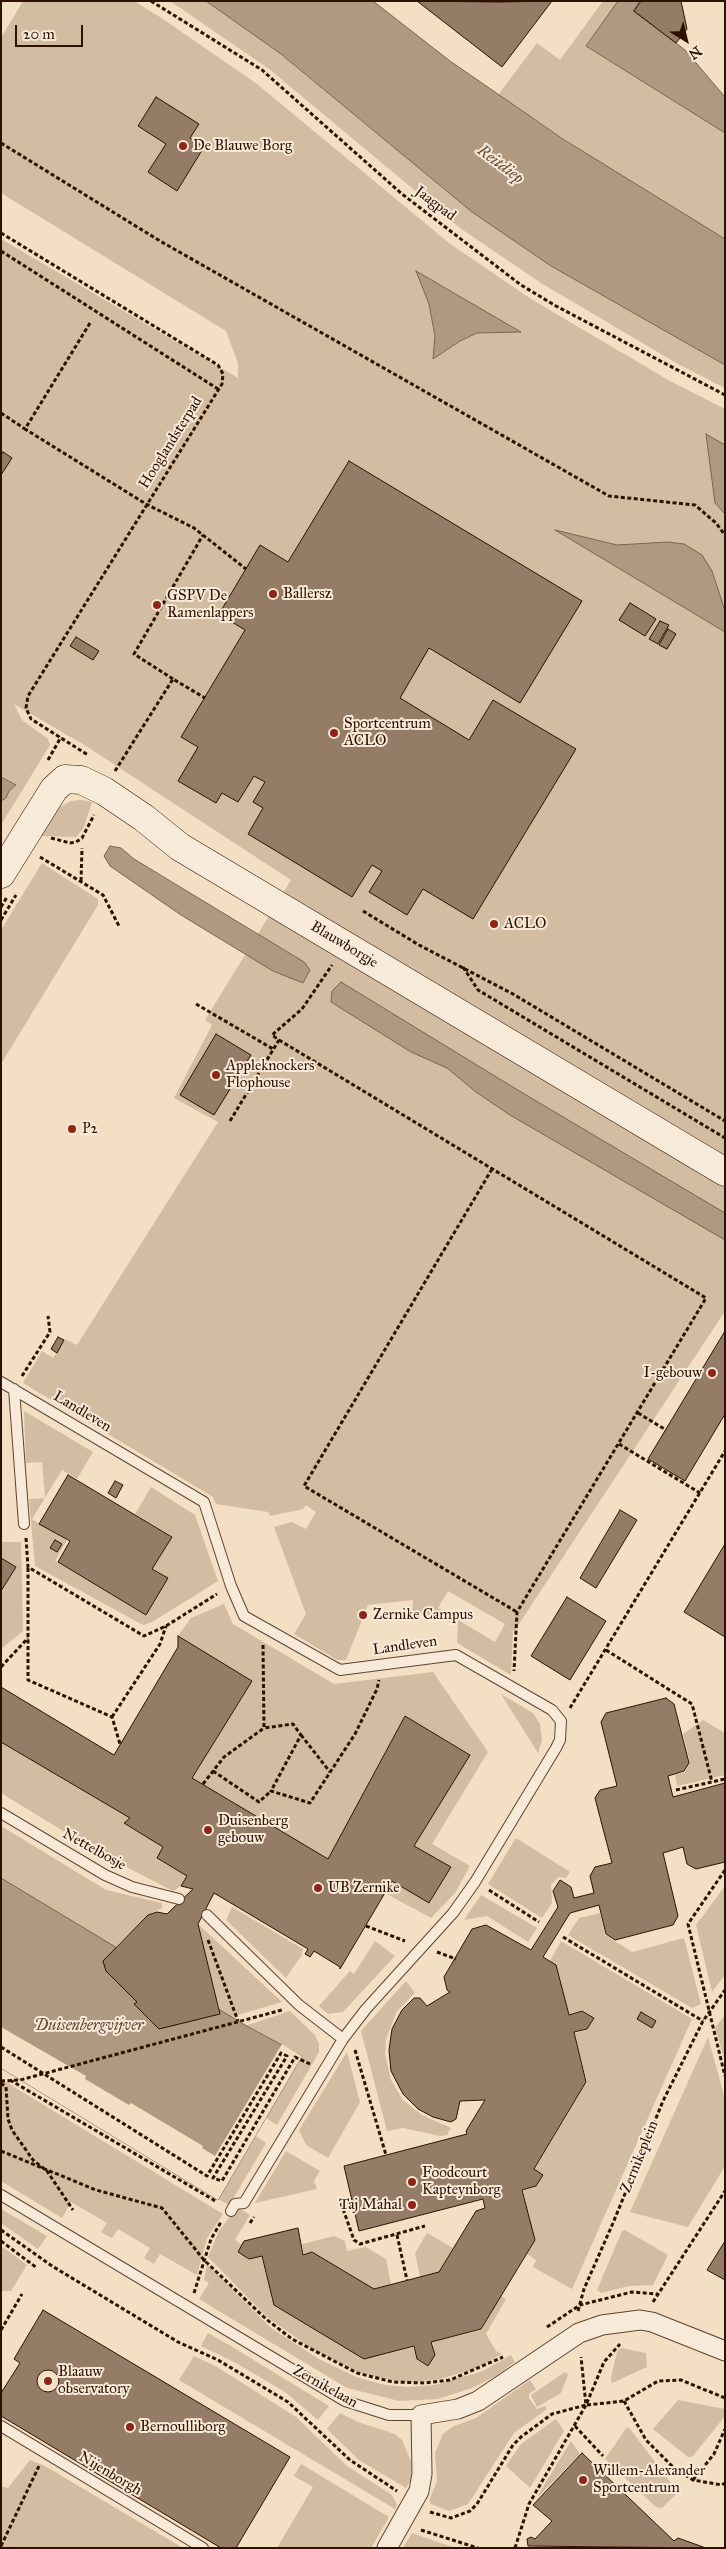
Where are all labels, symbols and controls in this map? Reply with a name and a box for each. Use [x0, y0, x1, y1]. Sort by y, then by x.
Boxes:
scale bar [18, 15, 85, 47]
north arrow [661, 15, 711, 65]
text: 20 m [23, 25, 55, 43]
text: N [685, 42, 705, 63]
place label: De Blauwe Borg [193, 137, 292, 155]
marker: De Blauwe Borg [177, 140, 189, 152]
water label: Reitdiep [473, 142, 527, 188]
street label: Jaagpad [411, 183, 459, 225]
street label: Hooglandsterpad [135, 394, 207, 492]
place label: Ballersz [283, 585, 332, 603]
place label: GSPV De Ramenlappers [167, 587, 254, 622]
marker: Ballersz [267, 588, 279, 600]
marker: GSPV De Ramenlappers [151, 599, 163, 611]
place label: Sportcentrum ACLO [344, 715, 431, 750]
marker: Sportcentrum ACLO [328, 727, 340, 739]
place label: ACLO [504, 915, 546, 933]
street label: Blauwborgje [307, 918, 381, 972]
marker: ACLO [488, 918, 500, 930]
place label: Appleknockers Flophouse [226, 1057, 314, 1092]
marker: Appleknockers Flophouse [210, 1069, 222, 1081]
place label: P2 [82, 1120, 98, 1138]
marker: P2 [66, 1123, 78, 1135]
place label: I-gebouw [643, 1364, 702, 1382]
marker: I-gebouw [706, 1367, 718, 1379]
street label: Landleven [50, 1388, 114, 1436]
place label: Zernike Campus [373, 1606, 473, 1624]
marker: Zernike Campus [357, 1609, 369, 1621]
street label: Landleven [372, 1633, 438, 1659]
place label: Duisenberg gebouw [218, 1812, 288, 1847]
marker: Duisenberg gebouw [202, 1824, 214, 1836]
street label: Nettelbosje [59, 1825, 129, 1875]
place label: UB Zernike [328, 1879, 400, 1897]
marker: UB Zernike [312, 1882, 324, 1894]
water label: Duisenbergvijver [34, 2016, 144, 2036]
street label: Zernikeplein [617, 2118, 663, 2196]
place label: Foodcourt Kapteynborg [422, 2164, 501, 2199]
marker: Foodcourt Kapteynborg [406, 2176, 418, 2188]
place label: Taj Mahal [339, 2196, 402, 2214]
marker: Taj Mahal [406, 2199, 418, 2211]
street label: Zernikelaan [289, 2362, 361, 2412]
place label: Blaauw observatory [58, 2363, 130, 2398]
marker: Blaauw observatory [42, 2375, 54, 2387]
place label: Bernoulliborg [140, 2418, 225, 2436]
marker: Bernoulliborg [124, 2421, 136, 2433]
street label: Nijenborgh [75, 2448, 145, 2500]
place label: Willem-Alexander Sportcentrum [593, 2462, 705, 2497]
marker: Willem-Alexander Sportcentrum [577, 2474, 589, 2486]

